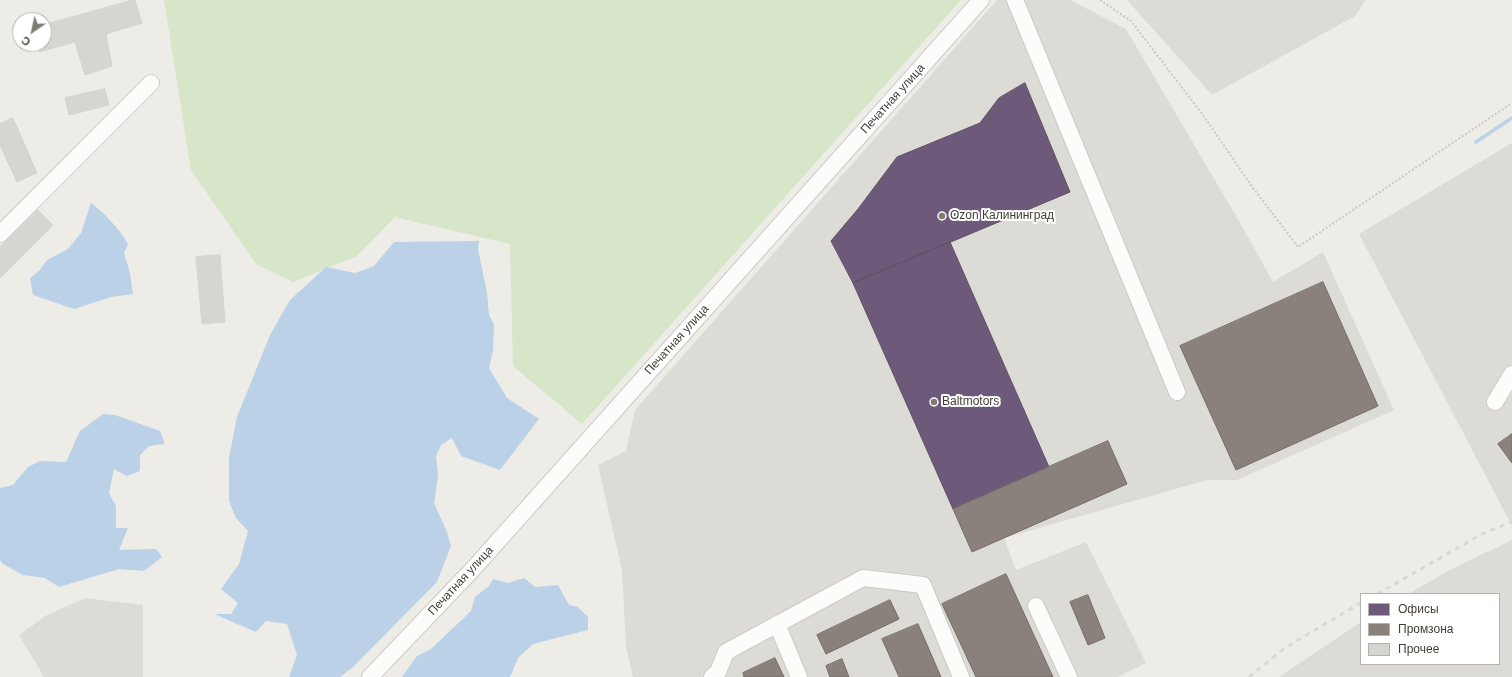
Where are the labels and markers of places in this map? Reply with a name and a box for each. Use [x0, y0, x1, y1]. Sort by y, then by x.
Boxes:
place label: Ozon Калининград [950, 209, 1054, 223]
marker: Ozon Калининград [937, 211, 947, 221]
place label: Baltmotors [942, 395, 999, 409]
marker: Baltmotors [929, 397, 939, 407]

